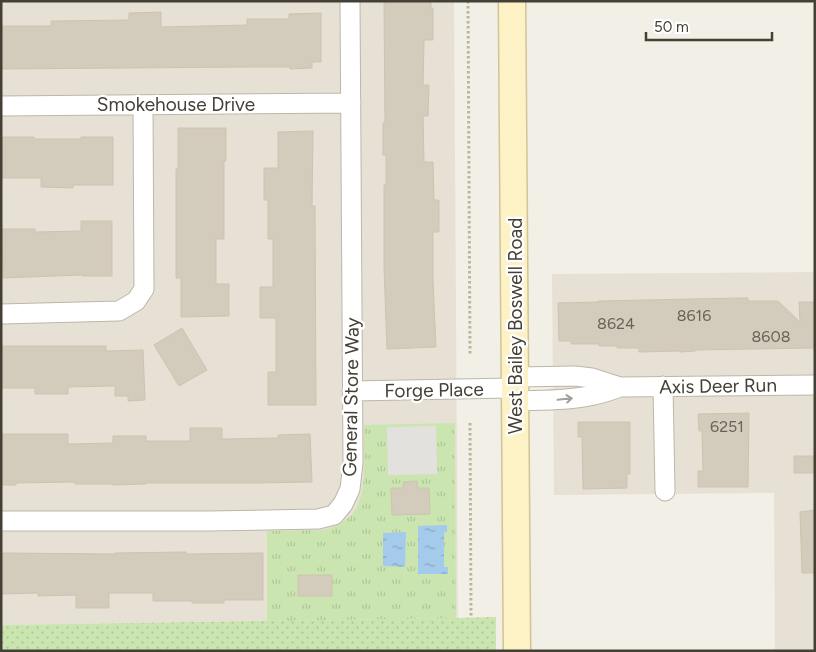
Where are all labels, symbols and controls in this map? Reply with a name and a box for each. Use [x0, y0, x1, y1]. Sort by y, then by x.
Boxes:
scale bar [646, 10, 772, 42]
text: 50 m [654, 18, 689, 36]
street label: Smokehouse Drive [97, 93, 255, 116]
street label: West Bailey Boswell Road [504, 218, 527, 434]
house number: 8616 [677, 306, 711, 325]
house number: 8624 [597, 314, 635, 333]
street label: General Store Way [338, 317, 364, 477]
house number: 8608 [752, 327, 790, 346]
street label: Axis Deer Run [659, 373, 777, 399]
street label: Forge Place [384, 378, 484, 402]
one-way arrow [556, 394, 572, 404]
house number: 6251 [710, 417, 744, 436]

